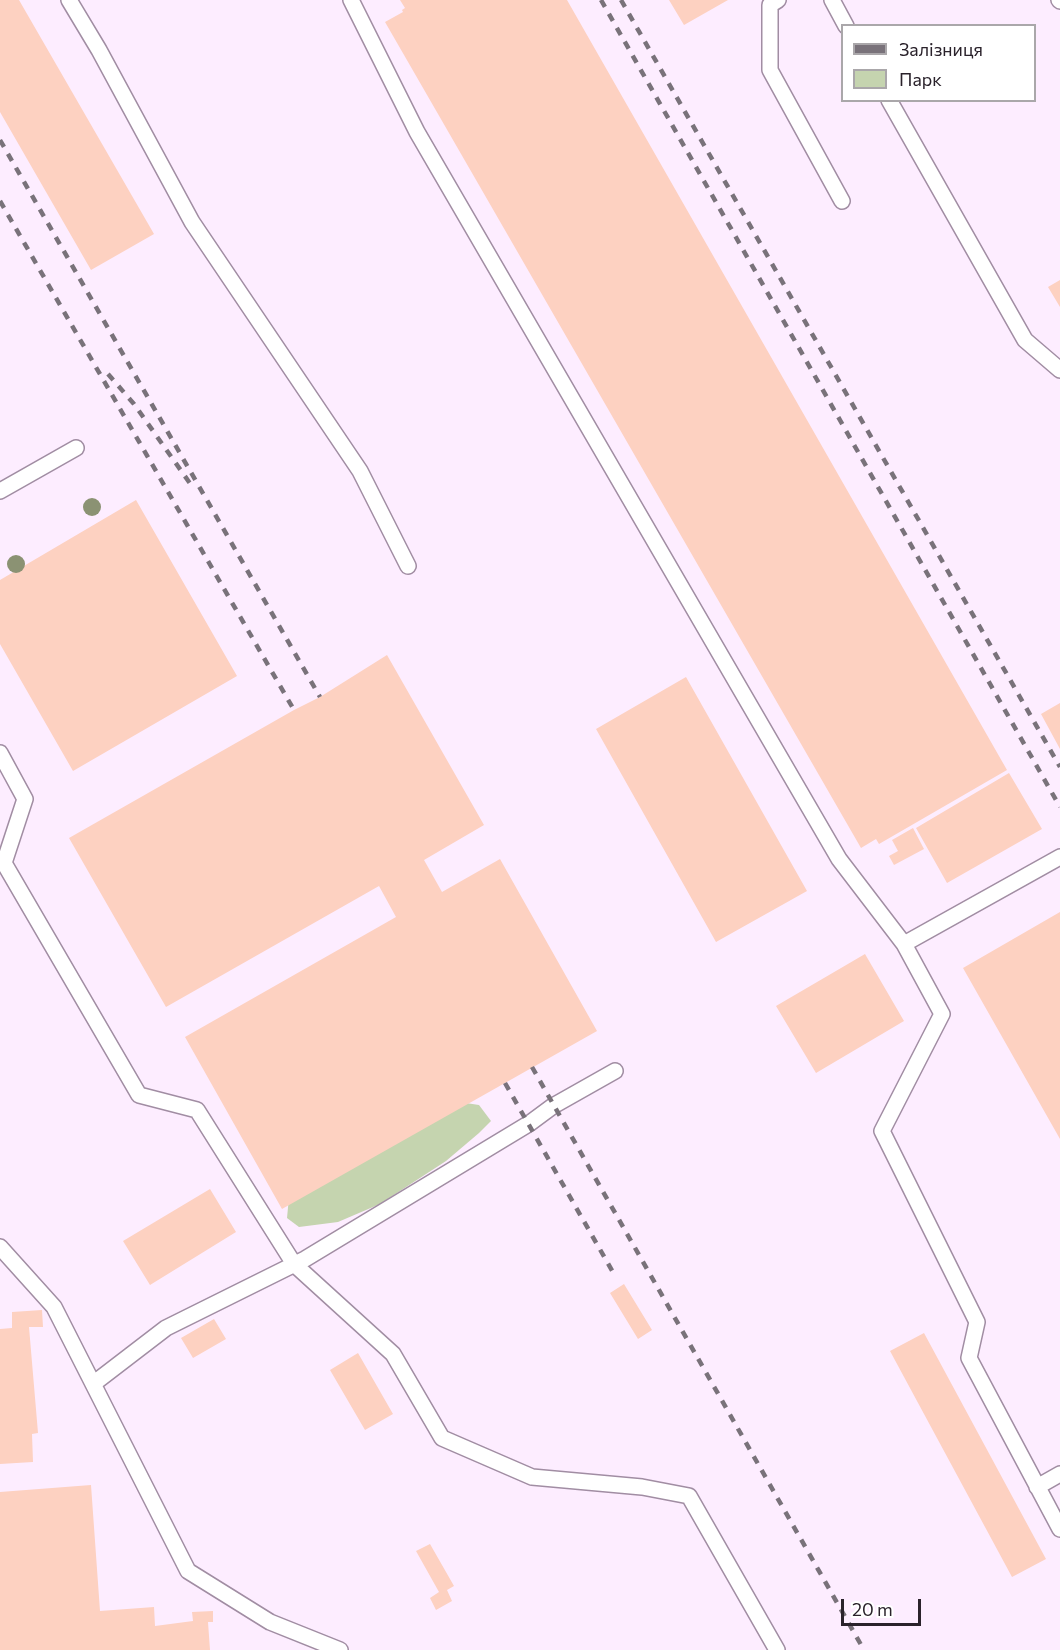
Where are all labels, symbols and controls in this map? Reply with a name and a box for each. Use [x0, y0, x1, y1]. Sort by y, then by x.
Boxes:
legend [841, 24, 1036, 102]
text: Залізниця [899, 38, 983, 60]
text: Парк [899, 68, 942, 90]
scale bar [844, 1587, 924, 1625]
text: 20 m [852, 1598, 893, 1620]

